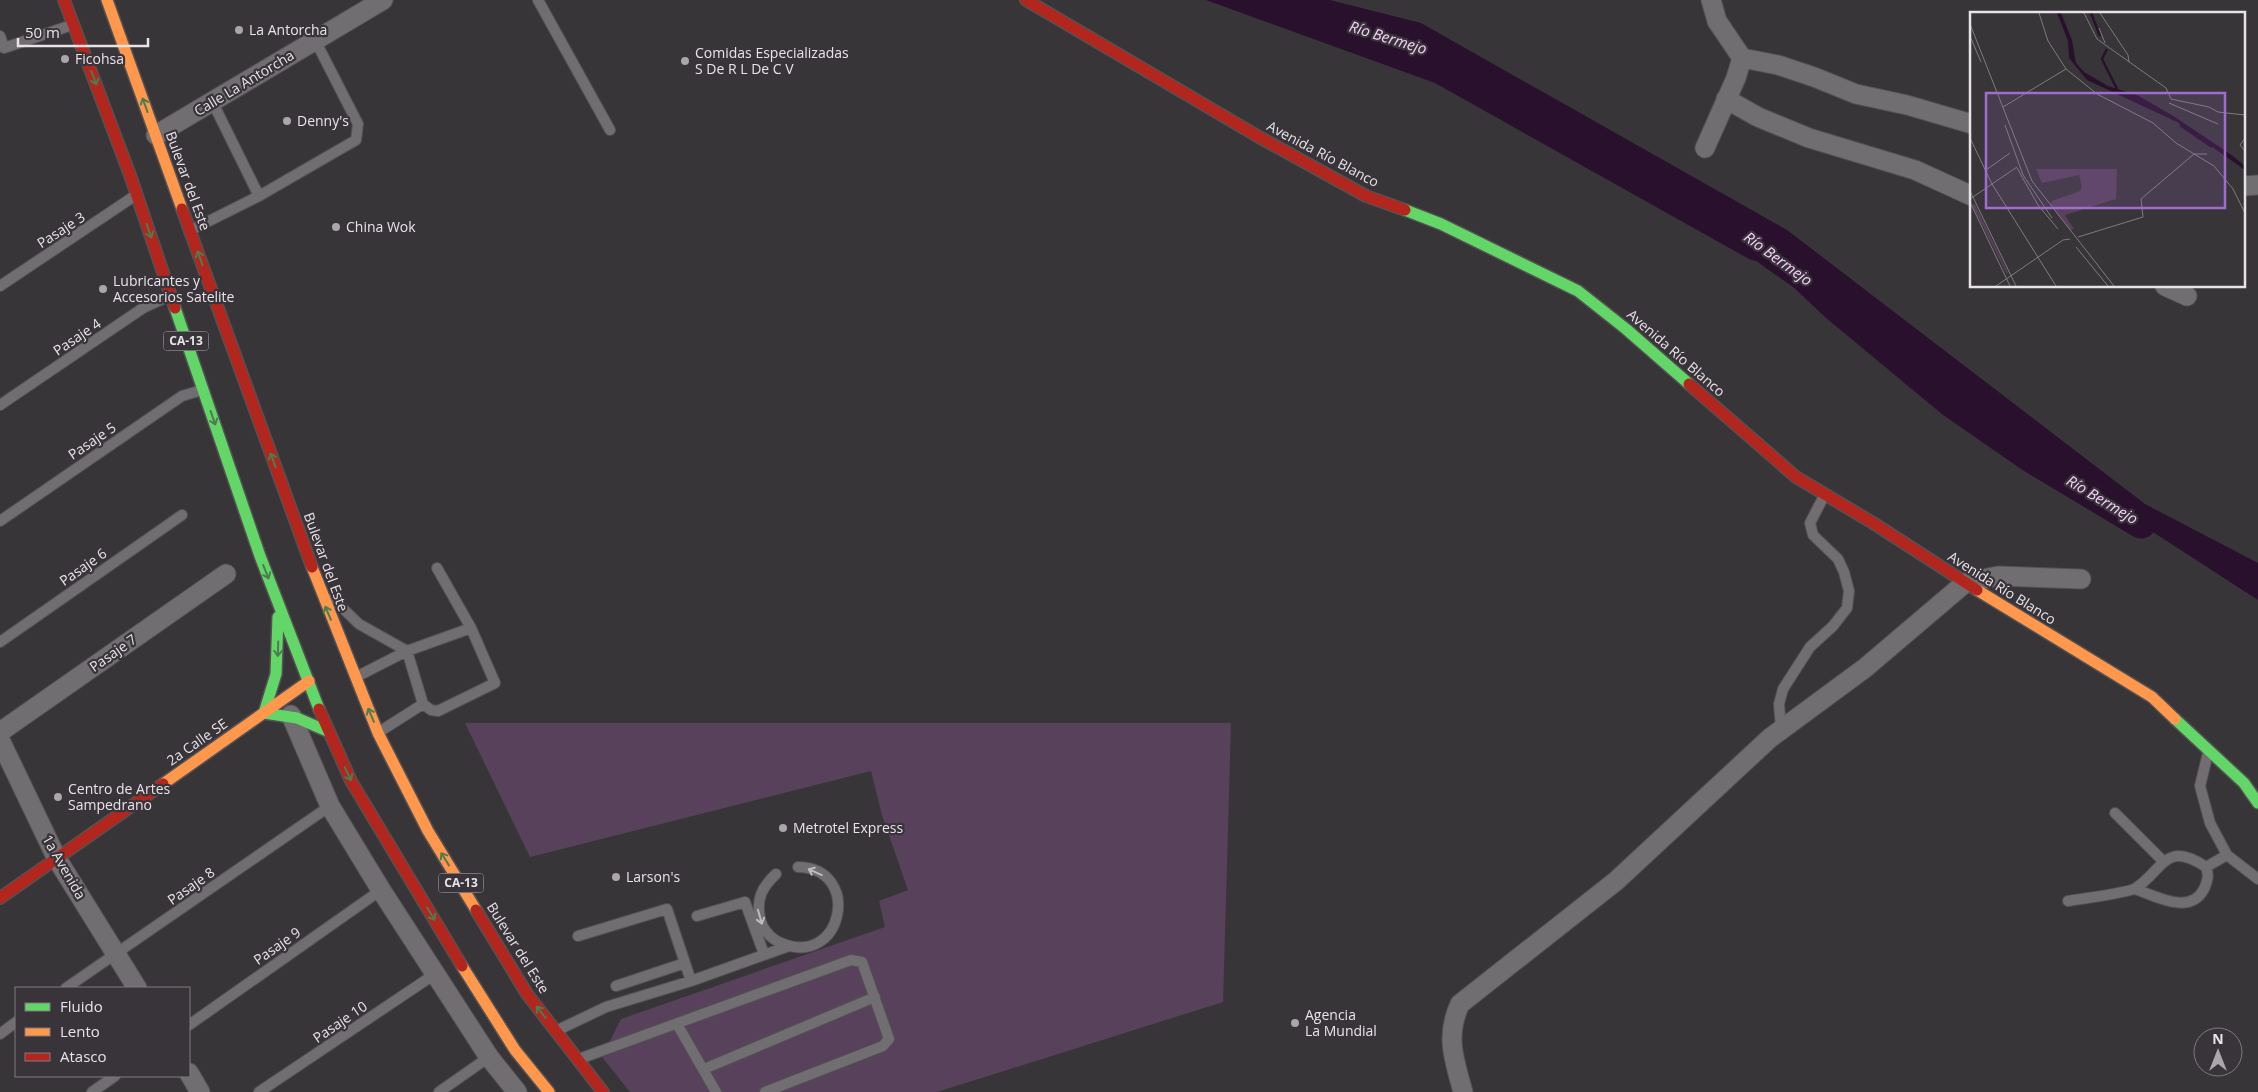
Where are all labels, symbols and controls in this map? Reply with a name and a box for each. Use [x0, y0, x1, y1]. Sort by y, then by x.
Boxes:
inset map [1970, 12, 2246, 288]
scale bar [18, 15, 148, 47]
water label: Río Bermejo [1347, 16, 1429, 58]
place label: La Antorcha [249, 20, 327, 39]
text: 50 m [25, 22, 60, 42]
marker: La Antorcha [233, 24, 245, 36]
place label: Comidas Especializadas S De R L De C V [695, 43, 849, 78]
street label: Calle La Antorcha [190, 45, 297, 120]
place label: Ficohsa [75, 49, 124, 68]
marker: Ficohsa [59, 53, 71, 65]
marker: Comidas Especializadas S De R L De C V [679, 55, 691, 67]
one-way arrow [90, 70, 99, 86]
one-way arrow [140, 98, 149, 113]
place label: Denny's [297, 111, 349, 130]
marker: Denny's [281, 115, 293, 127]
street label: Avenida Río Blanco [1264, 116, 1382, 191]
street label: Bulevar del Este [162, 129, 215, 233]
street label: Pasaje 3 [33, 207, 88, 252]
place label: China Wok [346, 217, 416, 236]
marker: China Wok [330, 221, 342, 233]
one-way arrow [145, 223, 154, 238]
water label: Río Bermejo [1740, 227, 1817, 290]
one-way arrow [195, 251, 204, 266]
place label: Lubricantes y Accesorios Satelite [113, 271, 235, 306]
marker: Lubricantes y Accesorios Satelite [97, 283, 109, 295]
street label: Avenida Río Blanco [1623, 305, 1729, 401]
street label: Pasaje 4 [49, 314, 104, 359]
road number: CA-13 [164, 332, 208, 351]
one-way arrow [209, 410, 218, 425]
street label: Pasaje 5 [64, 418, 119, 463]
one-way arrow [268, 453, 277, 469]
water label: Río Bermejo [2063, 470, 2142, 528]
street label: Bulevar del Este [300, 510, 353, 614]
street label: Pasaje 6 [55, 543, 110, 590]
street label: Avenida Río Blanco [1945, 547, 2060, 629]
one-way arrow [262, 564, 271, 579]
one-way arrow [323, 606, 333, 621]
street label: Pasaje 7 [85, 629, 140, 676]
one-way arrow [273, 640, 283, 657]
one-way arrow [366, 708, 375, 723]
street label: 2a Calle SE [163, 714, 231, 769]
one-way arrow [344, 766, 353, 781]
place label: Centro de Artes Sampedrano [68, 779, 171, 814]
marker: Centro de Artes Sampedrano [52, 791, 64, 803]
place label: Metrotel Express [793, 818, 904, 837]
marker: Metrotel Express [777, 822, 789, 834]
street label: 1a Avenida [38, 831, 91, 903]
one-way arrow [440, 853, 450, 867]
street label: Pasaje 8 [163, 862, 218, 909]
one-way arrow [808, 866, 823, 876]
place label: Larson's [626, 867, 681, 886]
marker: Larson's [610, 871, 622, 883]
road number: CA-13 [438, 874, 484, 892]
street label: Bulevar del Este [483, 899, 554, 997]
one-way arrow [426, 907, 436, 921]
one-way arrow [756, 908, 766, 924]
street label: Pasaje 9 [249, 922, 304, 969]
legend [15, 987, 190, 1077]
text: Fluido [60, 996, 103, 1016]
street label: Pasaje 10 [309, 996, 371, 1047]
place label: Agencia La Mundial [1305, 1005, 1377, 1040]
one-way arrow [535, 1006, 546, 1019]
marker: Agencia La Mundial [1289, 1017, 1301, 1029]
text: Lento [60, 1021, 100, 1041]
north arrow [2193, 1027, 2243, 1077]
text: N [2212, 1029, 2224, 1048]
text: Atasco [60, 1046, 107, 1066]

